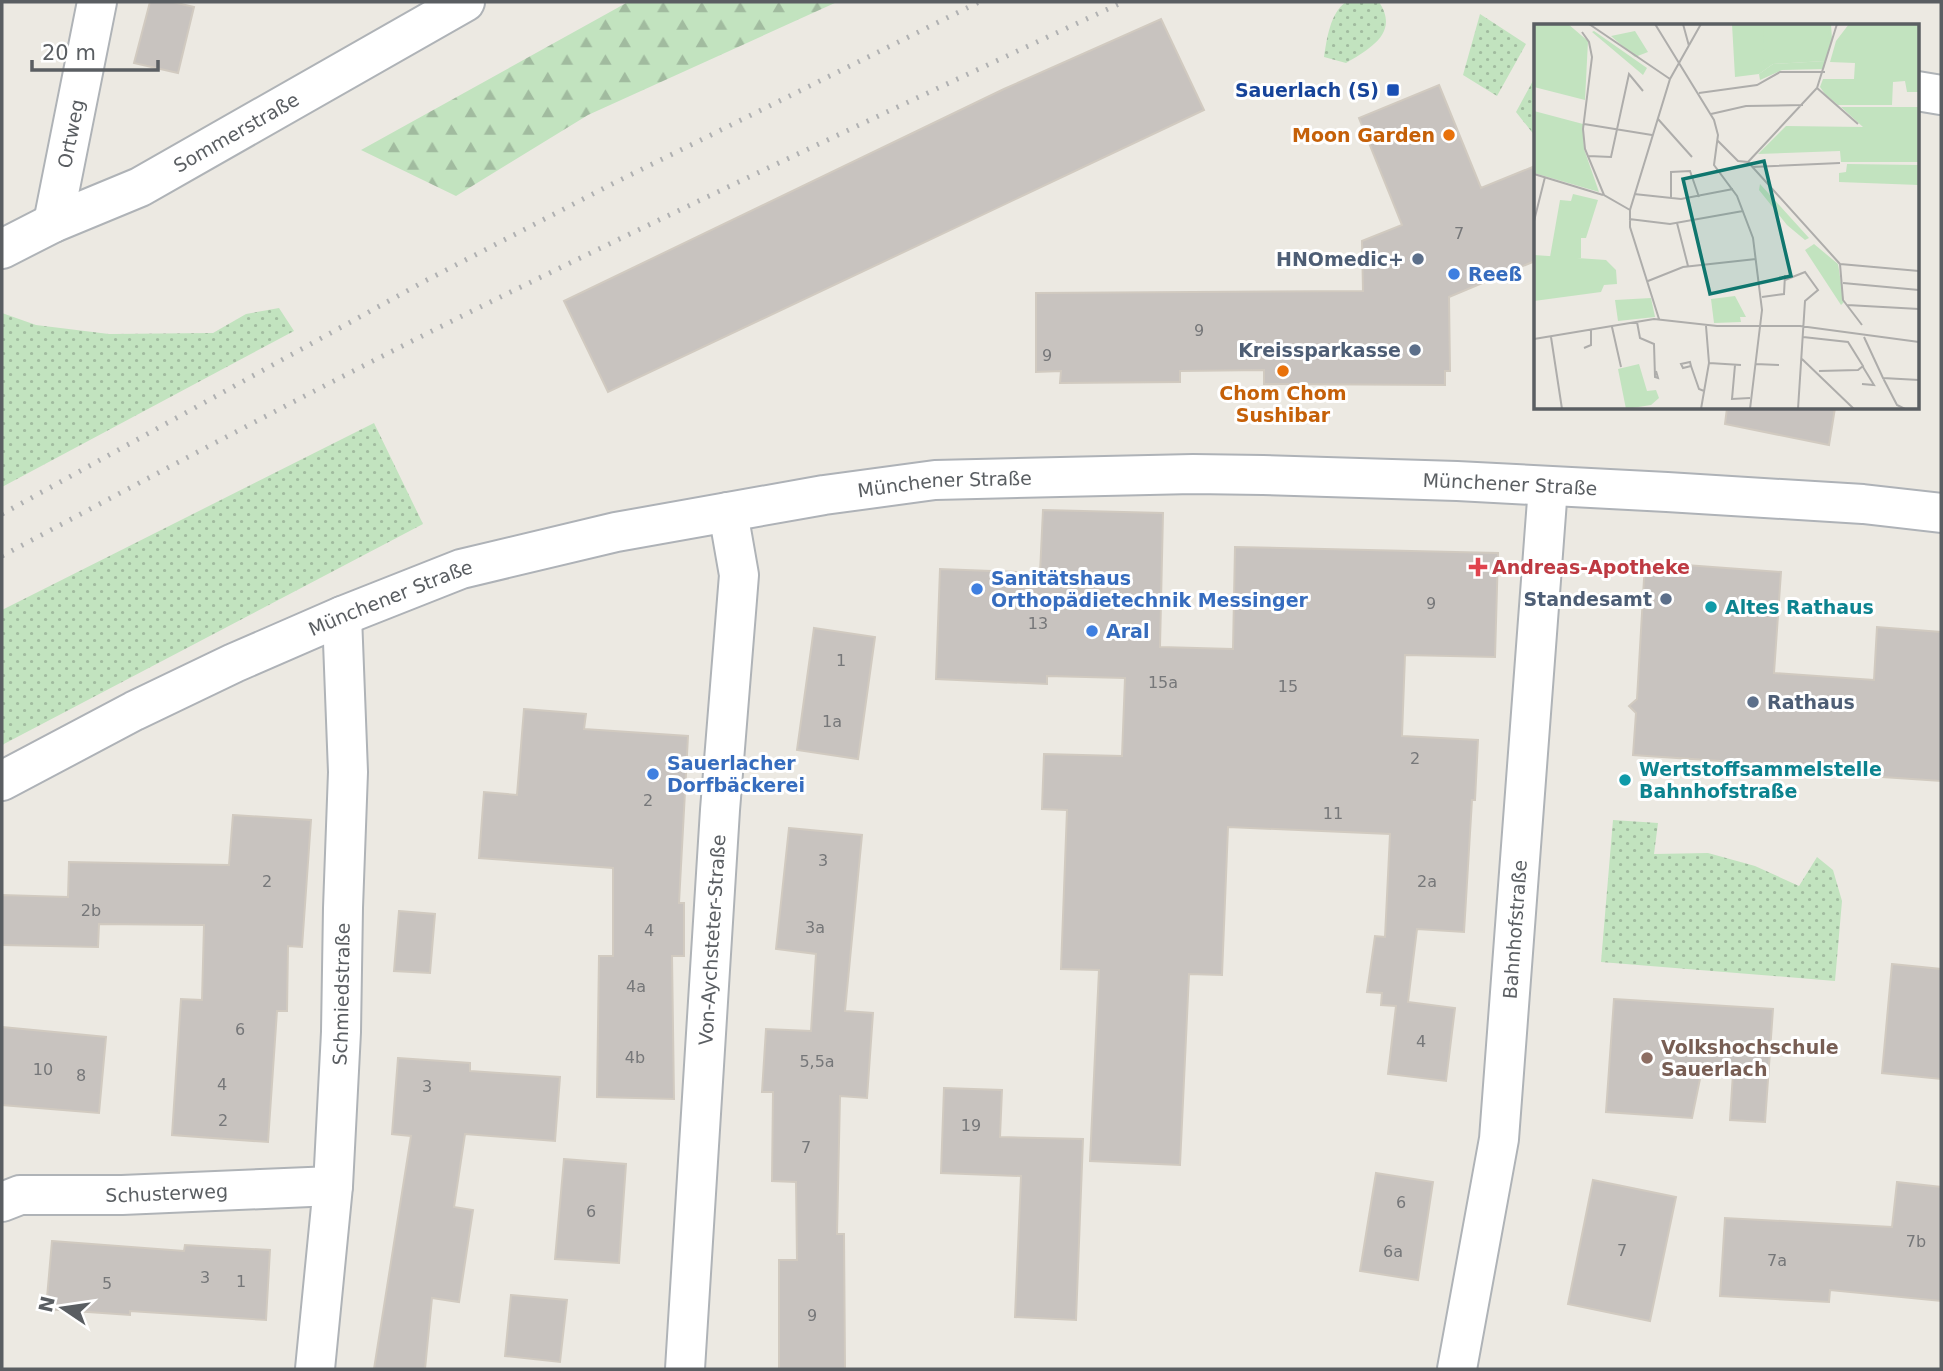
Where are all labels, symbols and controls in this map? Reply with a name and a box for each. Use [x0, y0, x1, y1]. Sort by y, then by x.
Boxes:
inset map [1534, 24, 1918, 410]
scale bar [32, 28, 158, 72]
text: 20 m [42, 41, 96, 65]
place label: Sauerlach (S) [1235, 79, 1379, 101]
marker: Sauerlach (S) [1385, 82, 1401, 98]
street label: Sommerstraße [170, 88, 303, 177]
street label: Ortweg [53, 97, 88, 170]
place label: Moon Garden [1292, 124, 1435, 146]
marker: Moon Garden [1441, 127, 1457, 143]
house number: 7 [1454, 224, 1464, 243]
place label: HNOmedic+ [1276, 248, 1404, 270]
marker: HNOmedic+ [1410, 251, 1426, 267]
place label: Reeß [1468, 263, 1522, 285]
marker: Reeß [1446, 266, 1462, 282]
house number: 9 [1194, 321, 1204, 340]
place label: Kreissparkasse [1238, 339, 1401, 361]
marker: Kreissparkasse [1407, 342, 1423, 358]
house number: 9 [1042, 346, 1052, 365]
marker: Chom Chom Sushibar [1275, 363, 1291, 379]
place label: Chom Chom Sushibar [1219, 382, 1347, 426]
street label: Münchener Straße [856, 467, 1032, 501]
street label: Münchener Straße [1422, 469, 1598, 499]
street label: Münchener Straße [305, 556, 475, 640]
place label: Andreas-Apotheke [1492, 556, 1690, 578]
marker: Andreas-Apotheke [1470, 559, 1486, 575]
place label: Sanitätshaus Orthopädietechnik Messinger [991, 567, 1309, 611]
marker: Sanitätshaus Orthopädietechnik Messinger [969, 581, 985, 597]
place label: Standesamt [1523, 588, 1652, 610]
marker: Standesamt [1658, 591, 1674, 607]
house number: 9 [1426, 594, 1436, 613]
place label: Altes Rathaus [1725, 596, 1874, 618]
marker: Altes Rathaus [1703, 599, 1719, 615]
house number: 13 [1028, 614, 1048, 633]
place label: Aral [1106, 620, 1149, 642]
marker: Aral [1084, 623, 1100, 639]
house number: 1 [836, 651, 846, 670]
house number: 15a [1148, 673, 1178, 692]
house number: 15 [1278, 677, 1298, 696]
place label: Rathaus [1767, 691, 1855, 713]
marker: Rathaus [1745, 694, 1761, 710]
house number: 1a [822, 712, 842, 731]
house number: 2 [1410, 749, 1420, 768]
place label: Sauerlacher Dorfbäckerei [667, 752, 805, 796]
place label: Wertstoffsammelstelle Bahnhofstraße [1639, 758, 1882, 802]
marker: Sauerlacher Dorfbäckerei [645, 766, 661, 782]
marker: Wertstoffsammelstelle Bahnhofstraße [1617, 772, 1633, 788]
house number: 2 [643, 791, 653, 810]
house number: 11 [1323, 804, 1343, 823]
street label: Von-Aychsteter-Straße [694, 834, 729, 1046]
house number: 3 [818, 851, 828, 870]
street label: Bahnhofstraße [1499, 859, 1531, 1000]
house number: 2 [262, 872, 272, 891]
house number: 2a [1417, 872, 1437, 891]
house number: 2b [81, 901, 101, 920]
house number: 3a [805, 918, 825, 937]
house number: 4 [644, 921, 654, 940]
street label: Schmiedstraße [328, 923, 354, 1066]
house number: 4a [626, 977, 646, 996]
house number: 6 [235, 1020, 245, 1039]
house number: 4 [1416, 1032, 1426, 1051]
place label: Volkshochschule Sauerlach [1661, 1036, 1839, 1080]
house number: 4b [625, 1048, 645, 1067]
marker: Volkshochschule Sauerlach [1639, 1050, 1655, 1066]
house number: 5,5a [799, 1052, 835, 1071]
house number: 10 [33, 1060, 53, 1079]
house number: 8 [76, 1066, 86, 1085]
house number: 4 [217, 1075, 227, 1094]
house number: 3 [422, 1077, 432, 1096]
house number: 2 [218, 1111, 228, 1130]
house number: 19 [961, 1116, 981, 1135]
house number: 7 [801, 1138, 811, 1157]
street label: Schusterweg [105, 1179, 228, 1206]
house number: 6 [1396, 1193, 1406, 1212]
house number: 6 [586, 1202, 596, 1221]
house number: 7b [1906, 1232, 1926, 1251]
house number: 7 [1617, 1241, 1627, 1260]
house number: 6a [1383, 1242, 1403, 1261]
house number: 7a [1767, 1251, 1787, 1270]
house number: 3 [200, 1268, 210, 1287]
house number: 1 [236, 1272, 246, 1291]
north arrow [28, 1273, 98, 1343]
house number: 5 [102, 1274, 112, 1293]
text: N [34, 1294, 59, 1314]
house number: 9 [807, 1306, 817, 1325]

